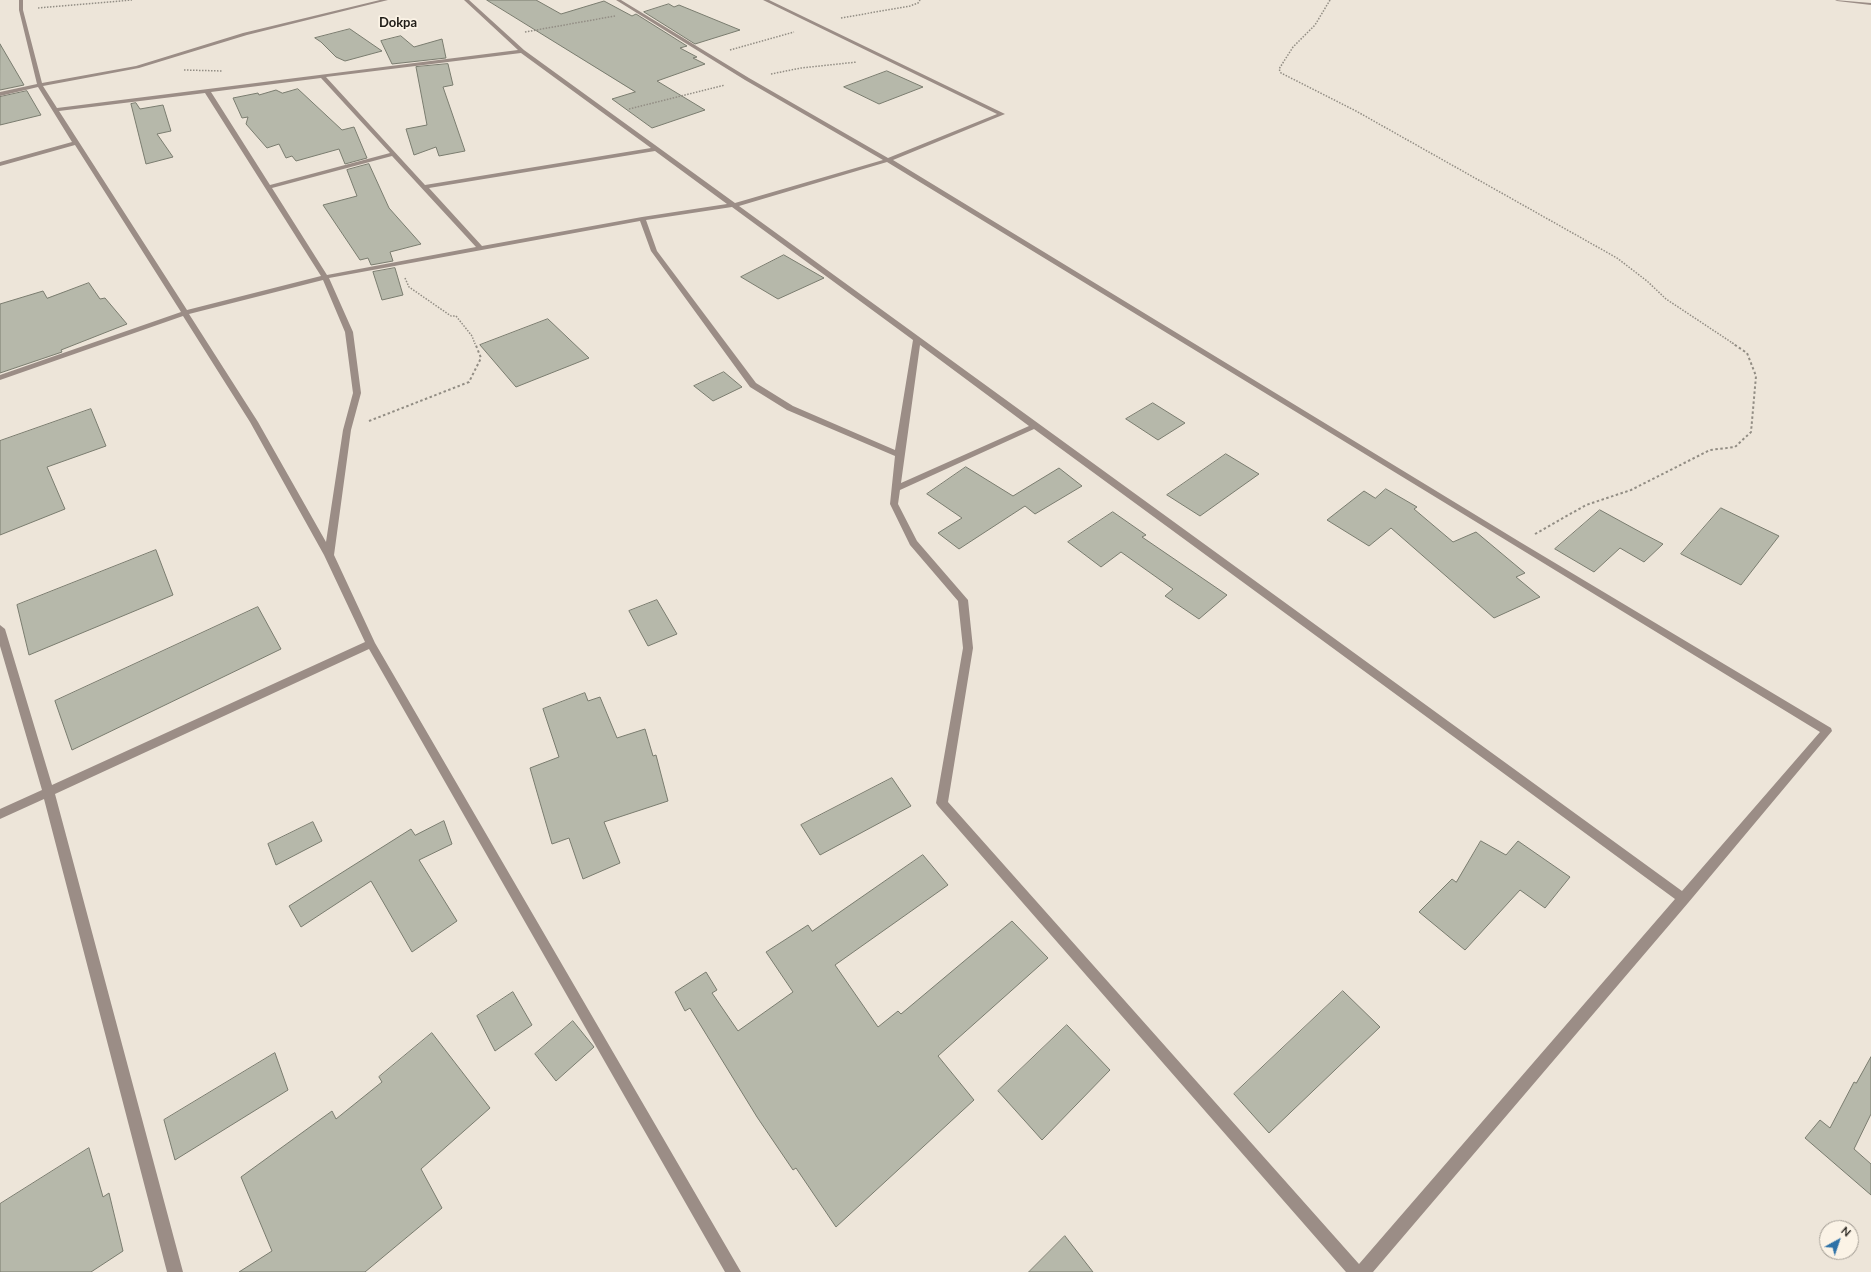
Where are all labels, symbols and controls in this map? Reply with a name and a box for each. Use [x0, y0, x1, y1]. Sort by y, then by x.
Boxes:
district label: Dokpa [379, 15, 417, 31]
north arrow [1819, 1220, 1859, 1260]
text: N [1839, 1223, 1854, 1239]

